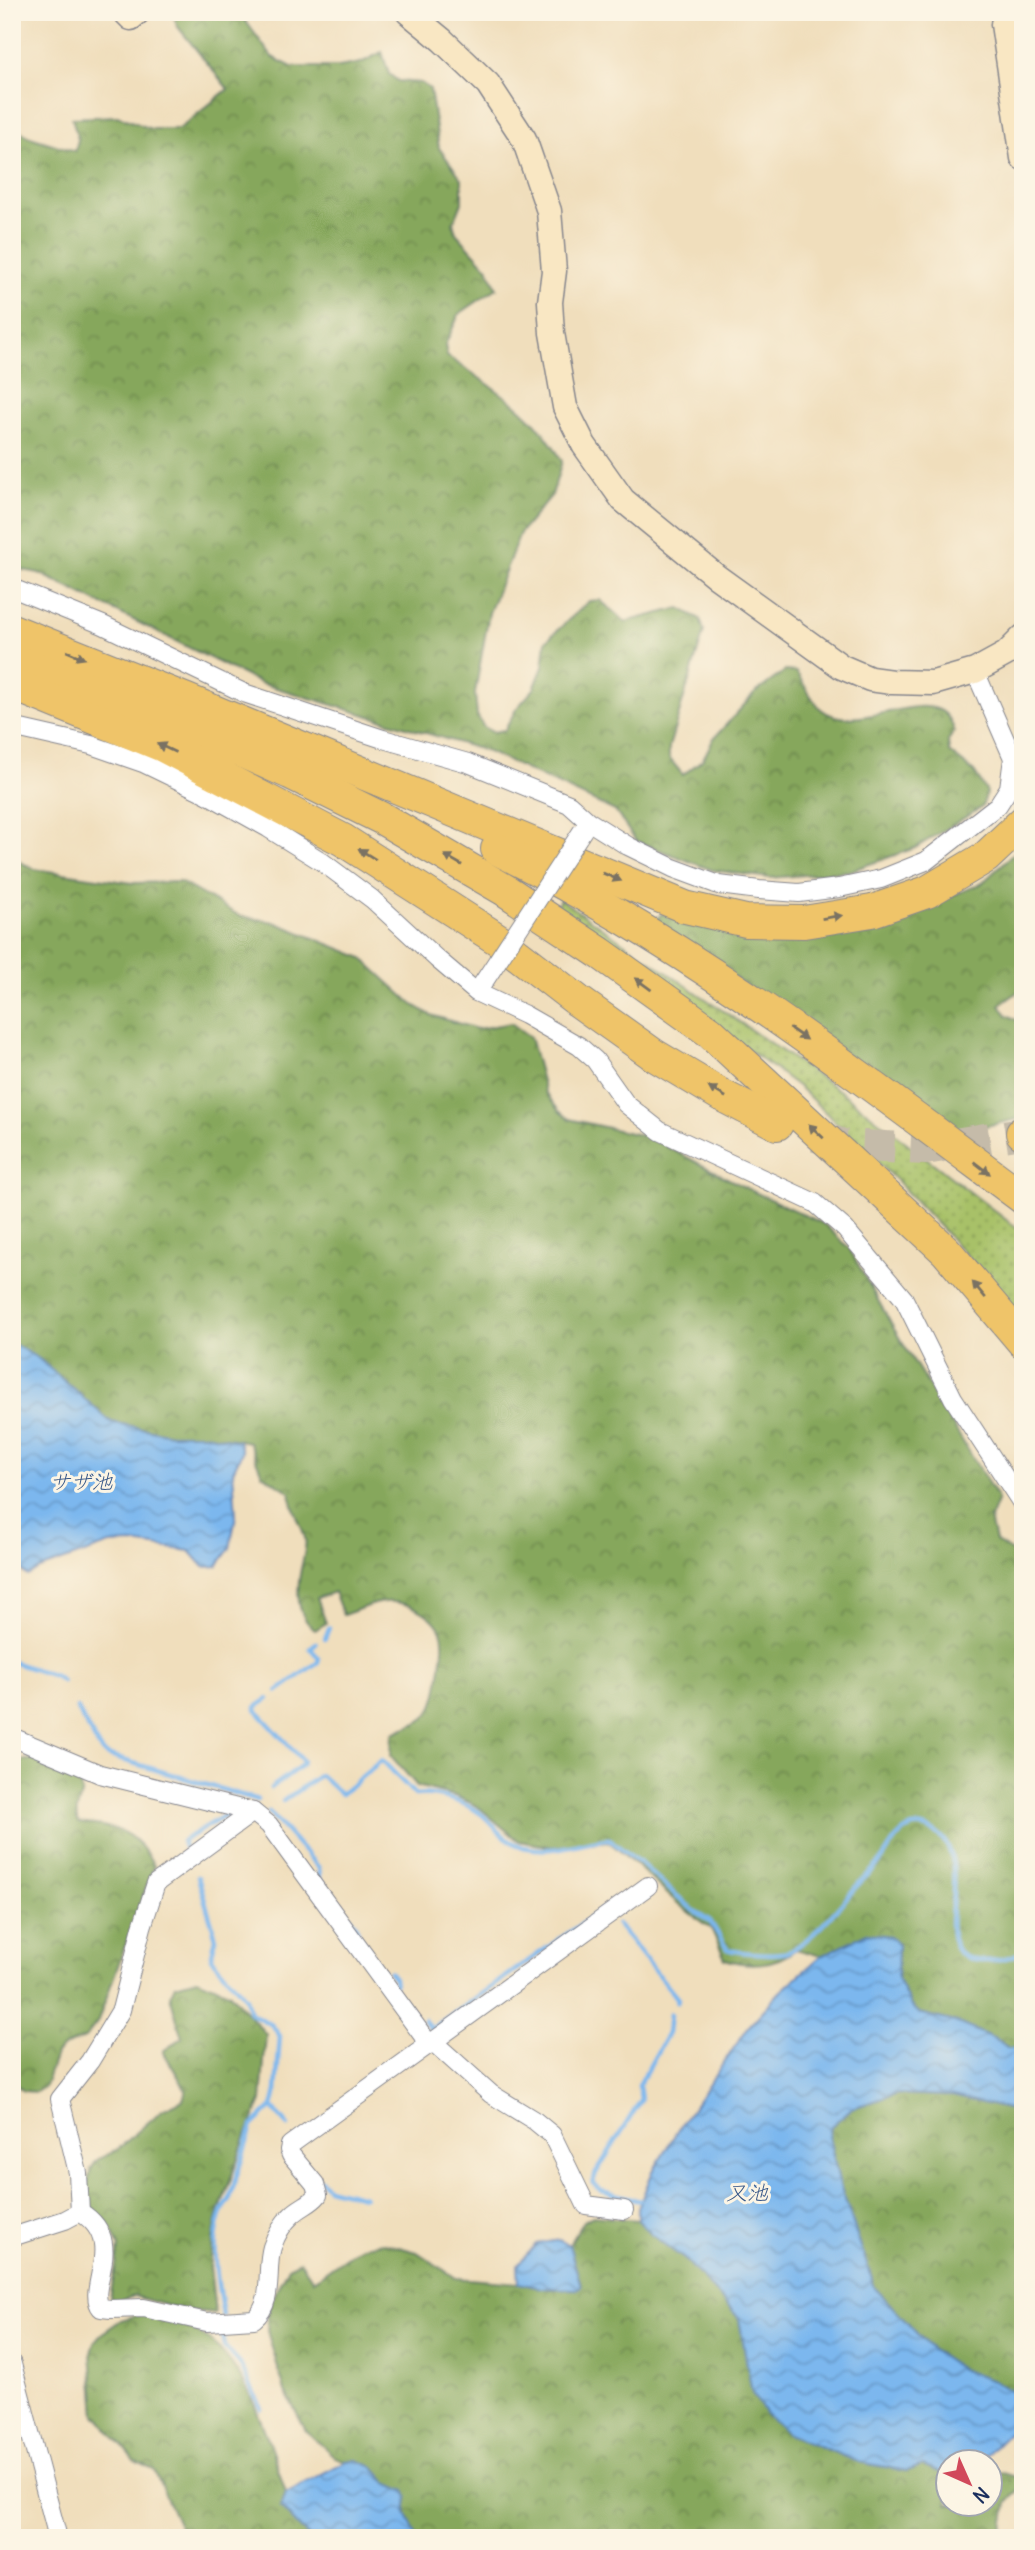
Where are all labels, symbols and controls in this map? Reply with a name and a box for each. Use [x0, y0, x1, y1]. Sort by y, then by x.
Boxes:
one-way arrow [65, 650, 86, 661]
one-way arrow [156, 742, 176, 753]
one-way arrow [357, 848, 376, 861]
one-way arrow [443, 854, 463, 866]
one-way arrow [602, 871, 623, 882]
one-way arrow [821, 911, 843, 922]
one-way arrow [634, 977, 652, 991]
one-way arrow [789, 1027, 807, 1041]
one-way arrow [707, 1086, 726, 1098]
one-way arrow [808, 1123, 825, 1139]
one-way arrow [973, 1160, 991, 1174]
one-way arrow [972, 1281, 987, 1298]
water label: サザ池 [50, 1468, 113, 1495]
water label: 又池 [726, 2179, 769, 2206]
north arrow [934, 2448, 1004, 2518]
text: N [968, 2482, 994, 2508]

